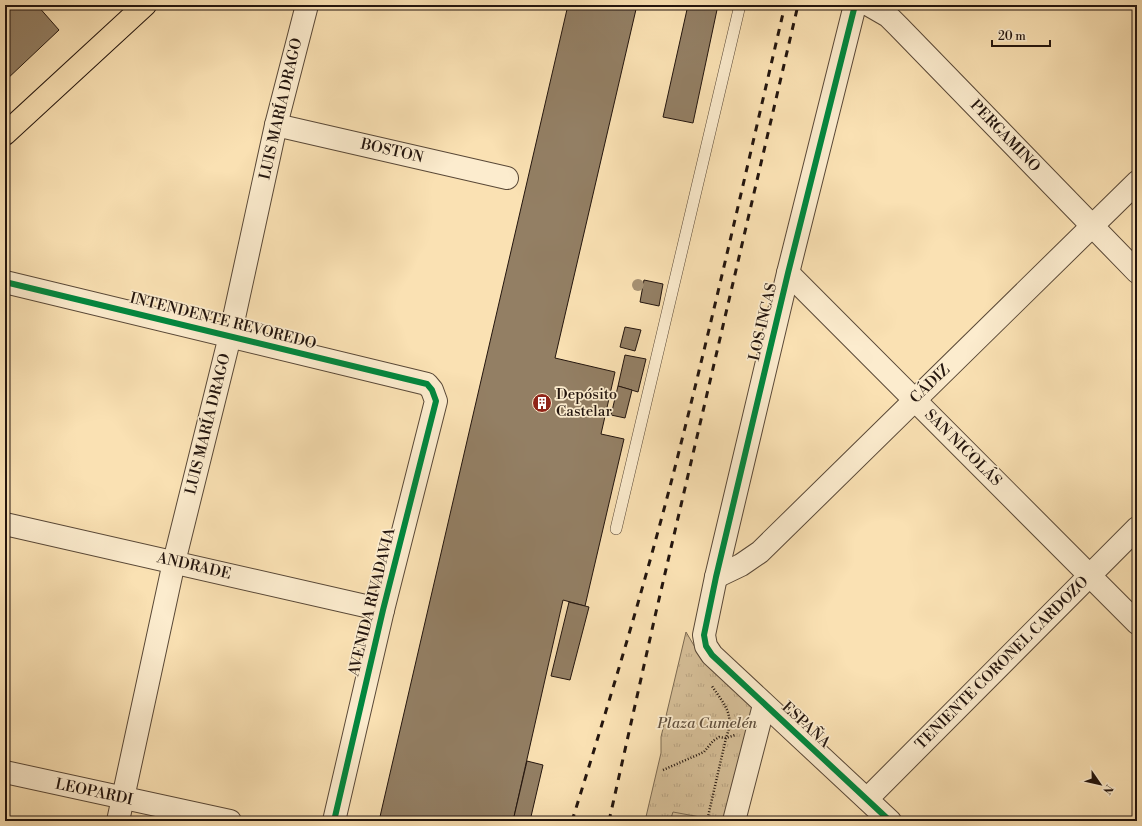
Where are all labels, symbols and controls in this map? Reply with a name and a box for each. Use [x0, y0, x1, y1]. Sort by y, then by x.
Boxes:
scale bar [992, 22, 1050, 48]
text: 20 m [998, 29, 1026, 44]
street label: LUIS MARÍA DRAGO [254, 36, 307, 182]
street label: PERGAMINO [966, 96, 1044, 176]
street label: BOSTON [358, 134, 425, 167]
street label: LOS INCAS [745, 281, 781, 363]
street label: INTENDENTE REVOREDO [128, 289, 319, 353]
street label: LUIS MARÍA DRAGO [180, 351, 235, 497]
street label: CÁDIZ [905, 360, 954, 408]
place label: Depósito Castelar [556, 385, 617, 421]
building icon: Depósito Castelar [531, 392, 553, 414]
street label: SAN NICOLÁS [921, 405, 1006, 490]
street label: AVENIDA RIVADAVIA [344, 525, 400, 679]
street label: ANDRADE [154, 548, 233, 584]
street label: TENIENTE CORONEL CARDOZO [911, 572, 1093, 754]
street label: ESPAÑA [778, 697, 835, 753]
park label: Plaza Cumelén [656, 714, 757, 733]
north arrow [1080, 764, 1120, 804]
street label: LEOPARDI [53, 775, 135, 810]
text: N [1099, 782, 1116, 797]

